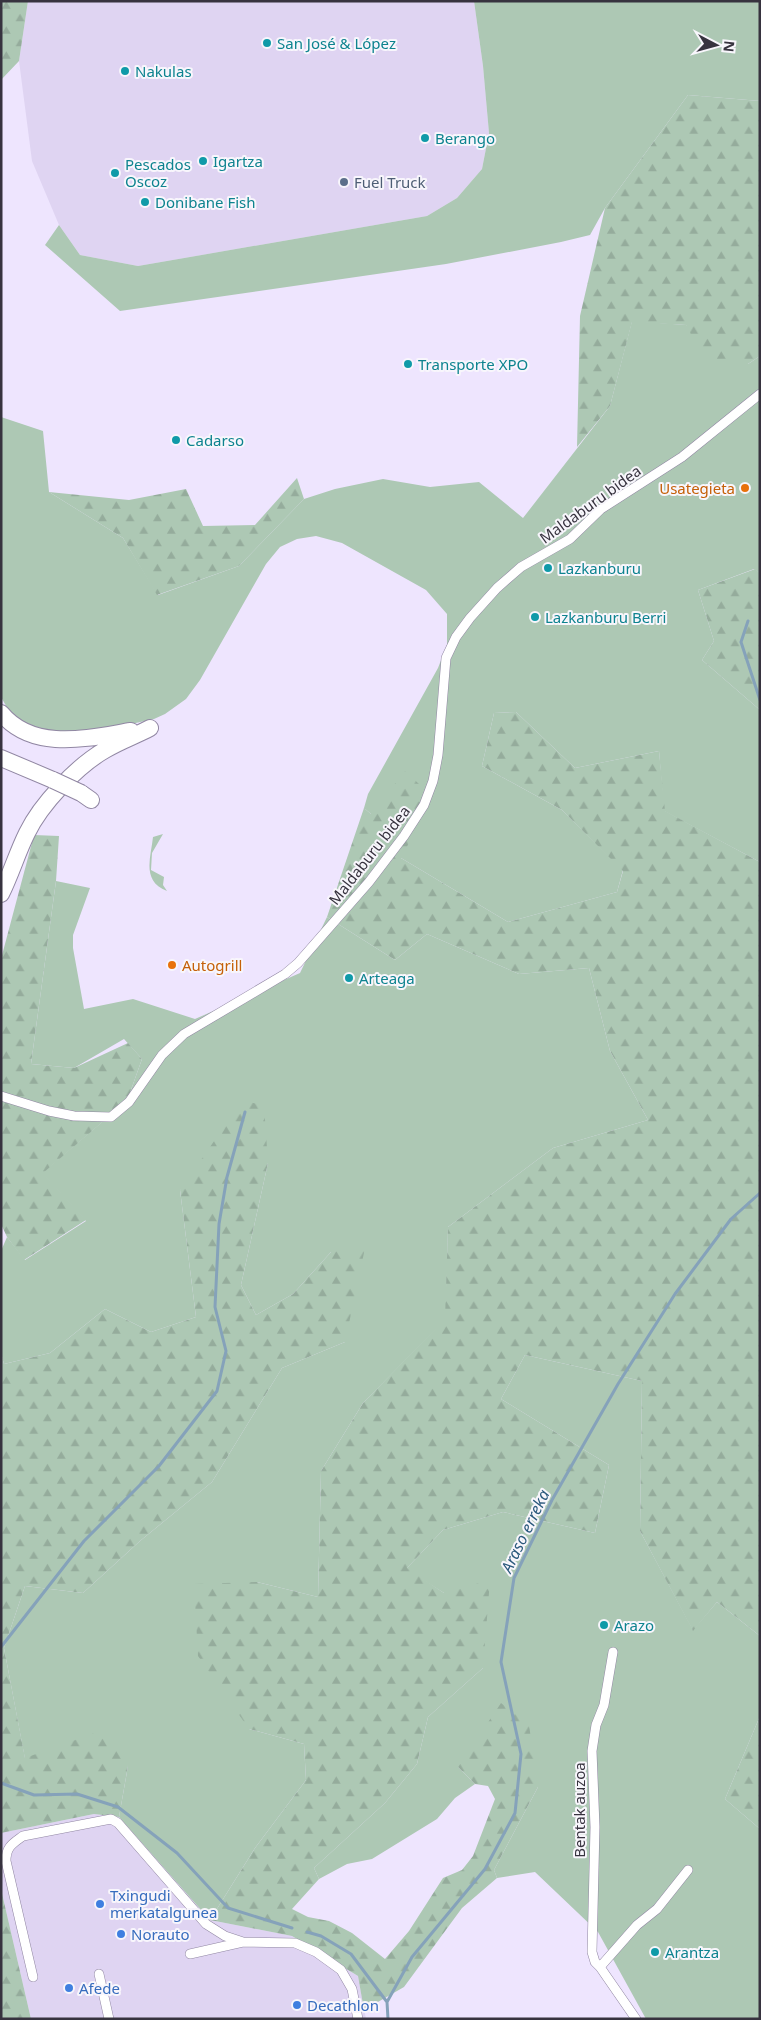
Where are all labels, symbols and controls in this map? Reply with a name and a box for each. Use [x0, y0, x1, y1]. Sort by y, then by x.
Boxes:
north arrow [691, 20, 741, 70]
place label: San José & López [277, 33, 396, 53]
marker: San José & López [261, 37, 273, 49]
text: N [719, 40, 739, 53]
place label: Nakulas [135, 61, 192, 81]
marker: Nakulas [119, 65, 131, 77]
place label: Berango [435, 128, 495, 148]
marker: Berango [419, 132, 431, 144]
place label: Igartza [213, 151, 263, 171]
place label: Pescados Oscoz [125, 154, 191, 191]
marker: Igartza [197, 155, 209, 167]
marker: Pescados Oscoz [109, 167, 121, 179]
place label: Fuel Truck [354, 172, 426, 192]
marker: Fuel Truck [338, 176, 350, 188]
place label: Donibane Fish [155, 192, 256, 212]
marker: Donibane Fish [139, 196, 151, 208]
place label: Transporte XPO [418, 354, 528, 374]
marker: Transporte XPO [402, 358, 414, 370]
place label: Cadarso [186, 430, 244, 450]
marker: Cadarso [170, 434, 182, 446]
street label: Maldaburu bidea [535, 460, 645, 548]
place label: Usategieta [659, 478, 735, 498]
marker: Usategieta [739, 482, 751, 494]
place label: Lazkanburu [558, 558, 641, 578]
marker: Lazkanburu [542, 562, 554, 574]
place label: Lazkanburu Berri [545, 607, 666, 627]
marker: Lazkanburu Berri [529, 611, 541, 623]
street label: Maldaburu bidea [324, 801, 414, 909]
place label: Autogrill [182, 955, 242, 975]
marker: Autogrill [166, 959, 178, 971]
place label: Arteaga [359, 968, 415, 988]
marker: Arteaga [343, 972, 355, 984]
water label: Araso erreka [495, 1486, 555, 1577]
place label: Arazo [614, 1615, 654, 1635]
marker: Arazo [598, 1619, 610, 1631]
street label: Bentak auzoa [569, 1762, 589, 1858]
place label: Txingudi merkatalgunea [110, 1885, 217, 1922]
marker: Txingudi merkatalgunea [94, 1898, 106, 1910]
place label: Norauto [131, 1924, 190, 1944]
marker: Norauto [115, 1928, 127, 1940]
place label: Arantza [665, 1942, 719, 1962]
marker: Arantza [649, 1946, 661, 1958]
place label: Afede [79, 1978, 120, 1998]
marker: Afede [63, 1982, 75, 1994]
place label: Decathlon [307, 1995, 379, 2015]
marker: Decathlon [291, 1999, 303, 2011]

